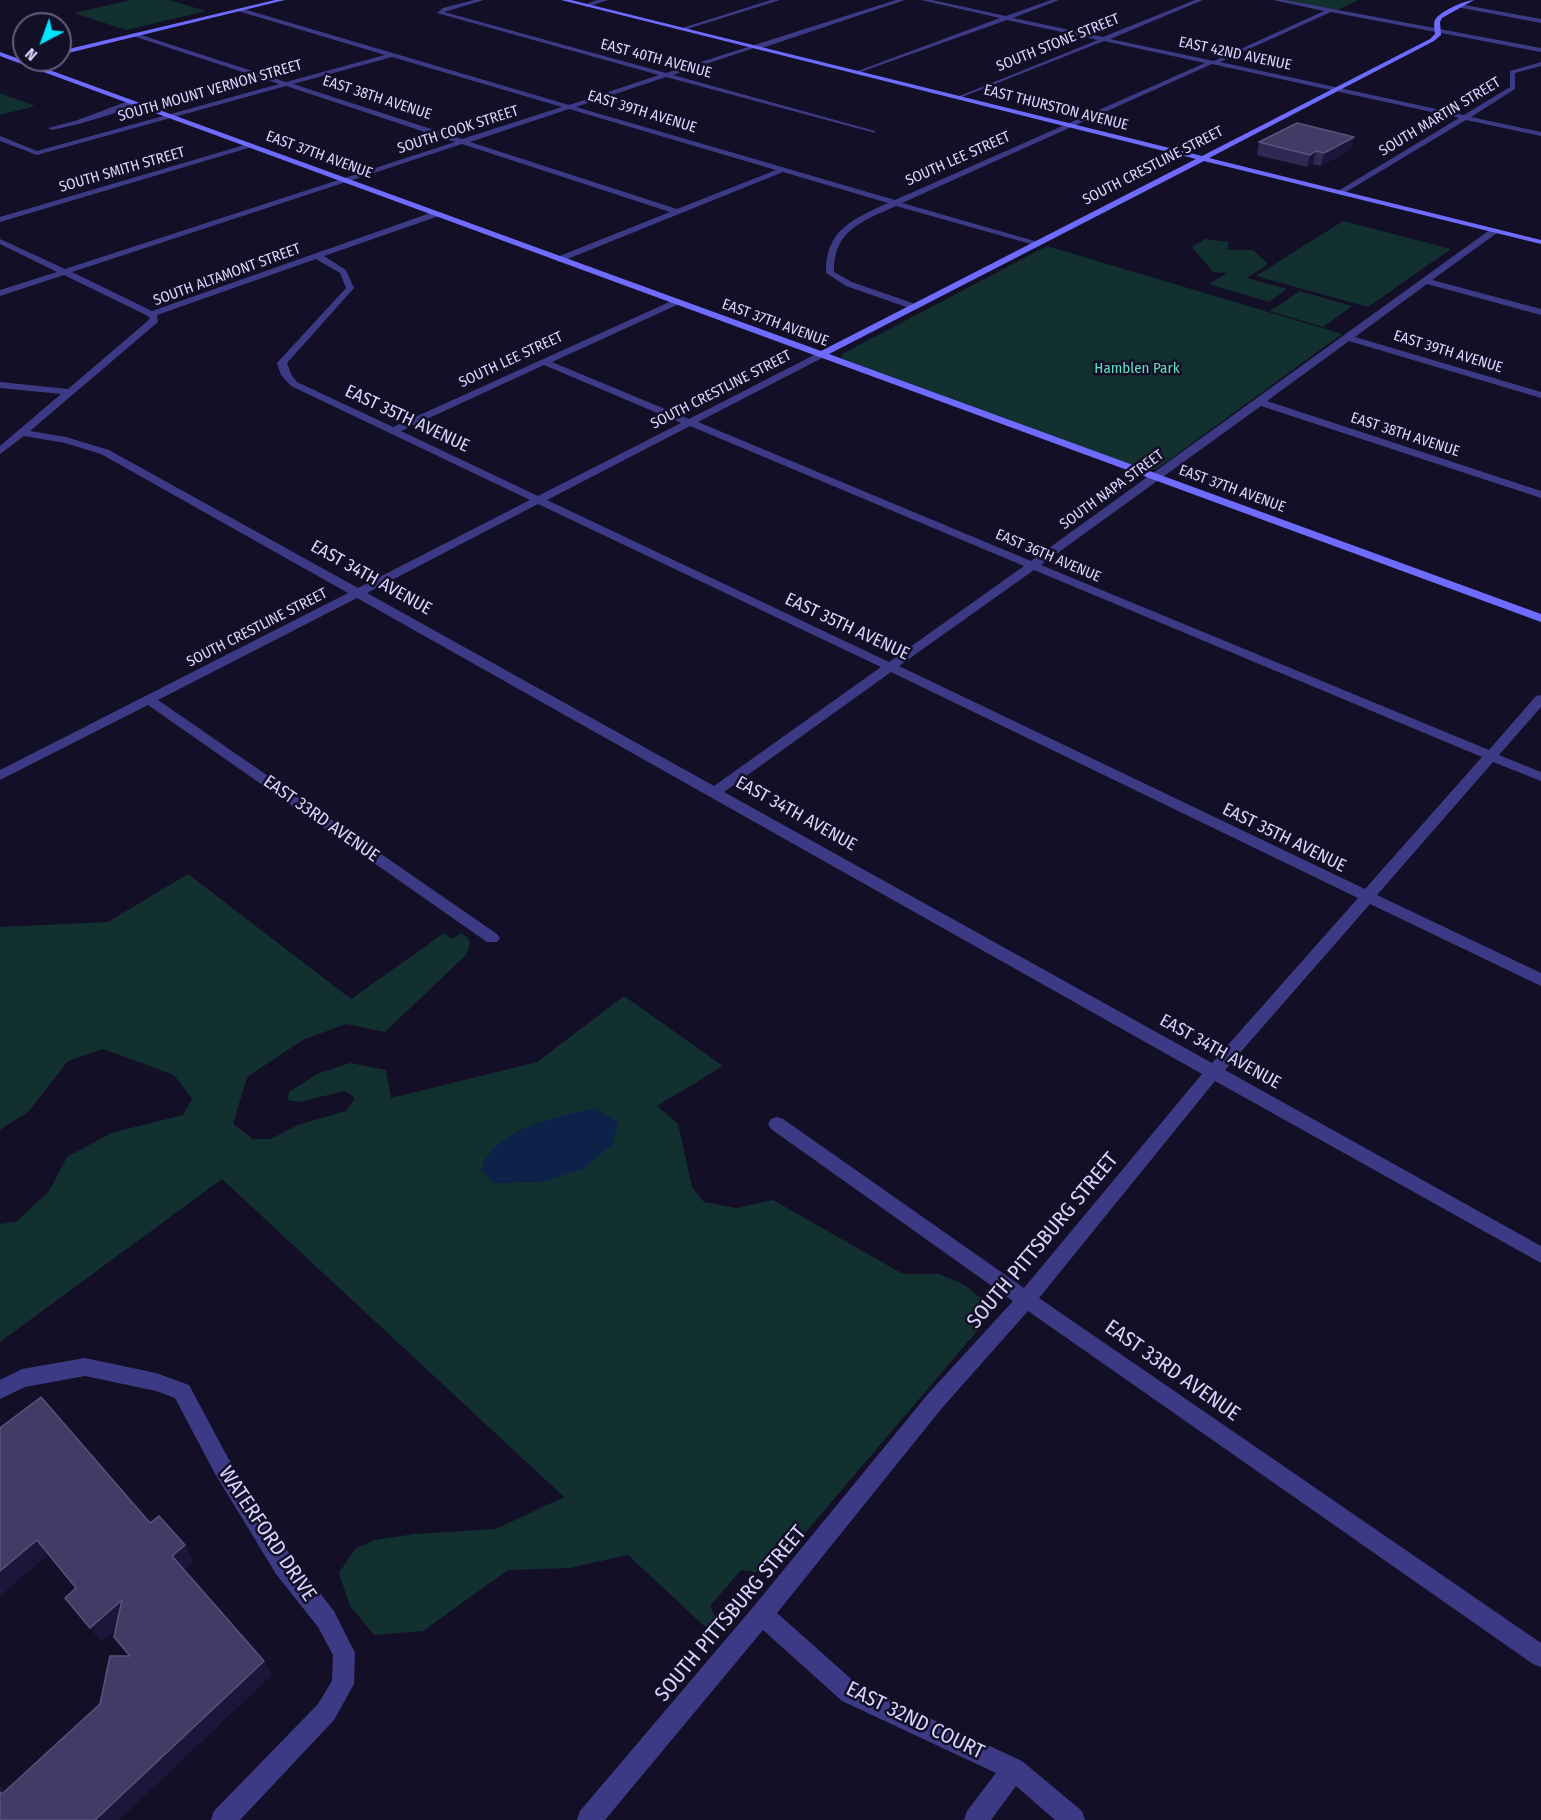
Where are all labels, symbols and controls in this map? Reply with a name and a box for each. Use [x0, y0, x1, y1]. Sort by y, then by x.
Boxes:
street label: SOUTH STONE STREET [994, 10, 1122, 76]
north arrow [12, 12, 72, 72]
street label: EAST 42ND AVENUE [1177, 33, 1293, 75]
street label: EAST 40TH AVENUE [599, 36, 713, 82]
text: N [21, 44, 41, 65]
street label: SOUTH MOUNT VERNON STREET [116, 56, 304, 126]
street label: EAST 38TH AVENUE [320, 72, 434, 124]
street label: SOUTH MARTIN STREET [1376, 74, 1504, 160]
street label: EAST THURSTON AVENUE [982, 81, 1130, 135]
street label: EAST 39TH AVENUE [585, 87, 699, 137]
street label: SOUTH COOK STREET [395, 102, 521, 158]
street label: SOUTH CRESTLINE STREET [1080, 123, 1226, 209]
street label: EAST 37TH AVENUE [263, 127, 375, 183]
street label: SOUTH LEE STREET [903, 128, 1013, 190]
street label: SOUTH SMITH STREET [57, 143, 187, 197]
street label: SOUTH ALTAMONT STREET [151, 240, 303, 310]
street label: EAST 37TH AVENUE [719, 295, 831, 351]
street label: EAST 39TH AVENUE [1391, 327, 1505, 377]
street label: SOUTH LEE STREET [456, 328, 566, 392]
street label: SOUTH CRESTLINE STREET [648, 347, 794, 433]
park label: Hamblen Park [1094, 360, 1180, 378]
street label: EAST 35TH AVENUE [341, 381, 473, 457]
street label: EAST 38TH AVENUE [1348, 409, 1462, 461]
street label: SOUTH NAPA STREET [1057, 446, 1167, 534]
street label: EAST 37TH AVENUE [1176, 461, 1288, 517]
street label: EAST 36TH AVENUE [993, 526, 1103, 586]
street label: EAST 34TH AVENUE [307, 536, 435, 620]
street label: SOUTH CRESTLINE STREET [184, 585, 330, 671]
street label: EAST 35TH AVENUE [781, 589, 913, 665]
street label: EAST 33RD AVENUE [259, 771, 383, 867]
street label: EAST 34TH AVENUE [732, 772, 860, 856]
street label: EAST 35TH AVENUE [1219, 799, 1349, 877]
street label: EAST 34TH AVENUE [1156, 1010, 1284, 1094]
street label: SOUTH PITTSBURG STREET [962, 1148, 1124, 1334]
street label: EAST 33RD AVENUE [1100, 1315, 1244, 1427]
street label: WATERFORD DRIVE [213, 1462, 321, 1606]
street label: SOUTH PITTSBURG STREET [650, 1521, 812, 1707]
street label: EAST 32ND COURT [842, 1677, 988, 1765]

